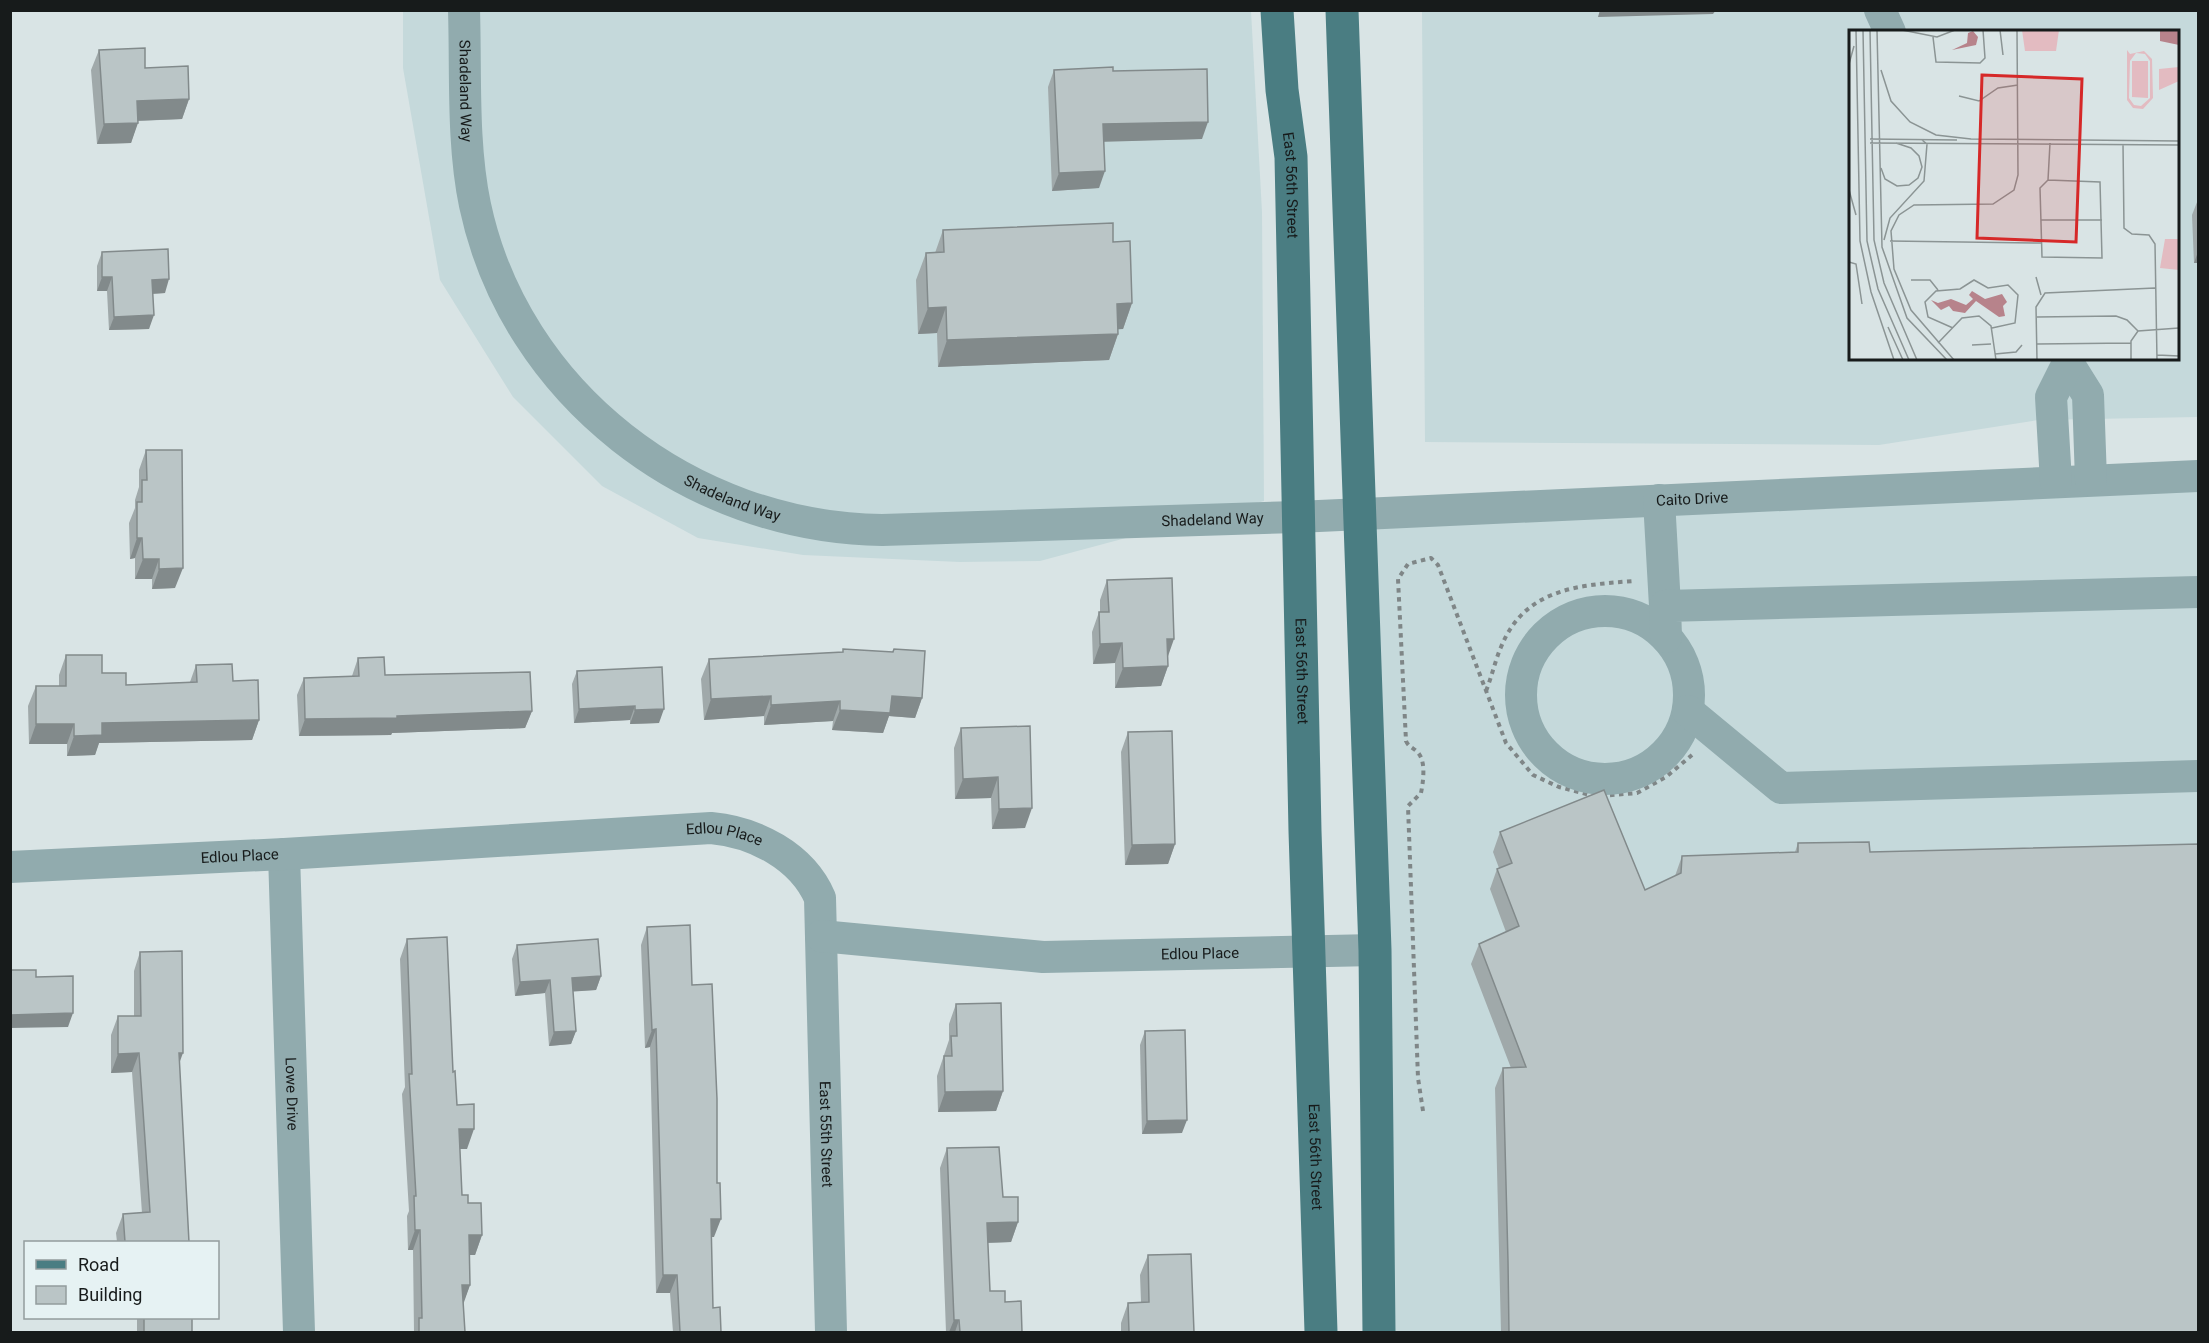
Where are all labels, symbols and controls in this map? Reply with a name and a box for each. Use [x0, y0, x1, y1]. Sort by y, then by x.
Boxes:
inset map [1849, 30, 2179, 360]
street label: Shadeland Way [456, 40, 476, 143]
street label: East 56th Street [1279, 131, 1302, 239]
street label: Shadeland Way [681, 471, 782, 525]
street label: Caito Drive [1656, 488, 1729, 510]
street label: Shadeland Way [1161, 509, 1264, 530]
street label: East 56th Street [1292, 618, 1312, 725]
street label: Edlou Place [685, 819, 766, 850]
street label: Edlou Place [200, 845, 279, 867]
street label: Edlou Place [1161, 944, 1239, 964]
street label: Lowe Drive [281, 1057, 302, 1131]
street label: East 55th Street [816, 1081, 836, 1188]
street label: East 56th Street [1305, 1103, 1326, 1211]
legend [24, 1241, 219, 1319]
text: Road [78, 1254, 119, 1275]
text: Building [78, 1284, 142, 1305]

